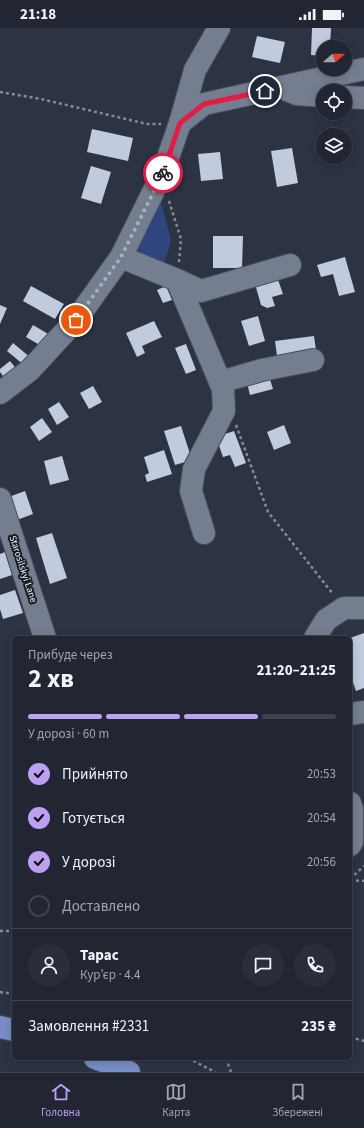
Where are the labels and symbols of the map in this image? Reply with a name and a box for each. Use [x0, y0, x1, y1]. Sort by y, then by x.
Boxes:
north arrow [316, 40, 352, 76]
pin [248, 74, 282, 108]
courier [143, 153, 183, 193]
pin [59, 303, 93, 337]
street label: Starosilskyi Lane [6, 534, 40, 604]

